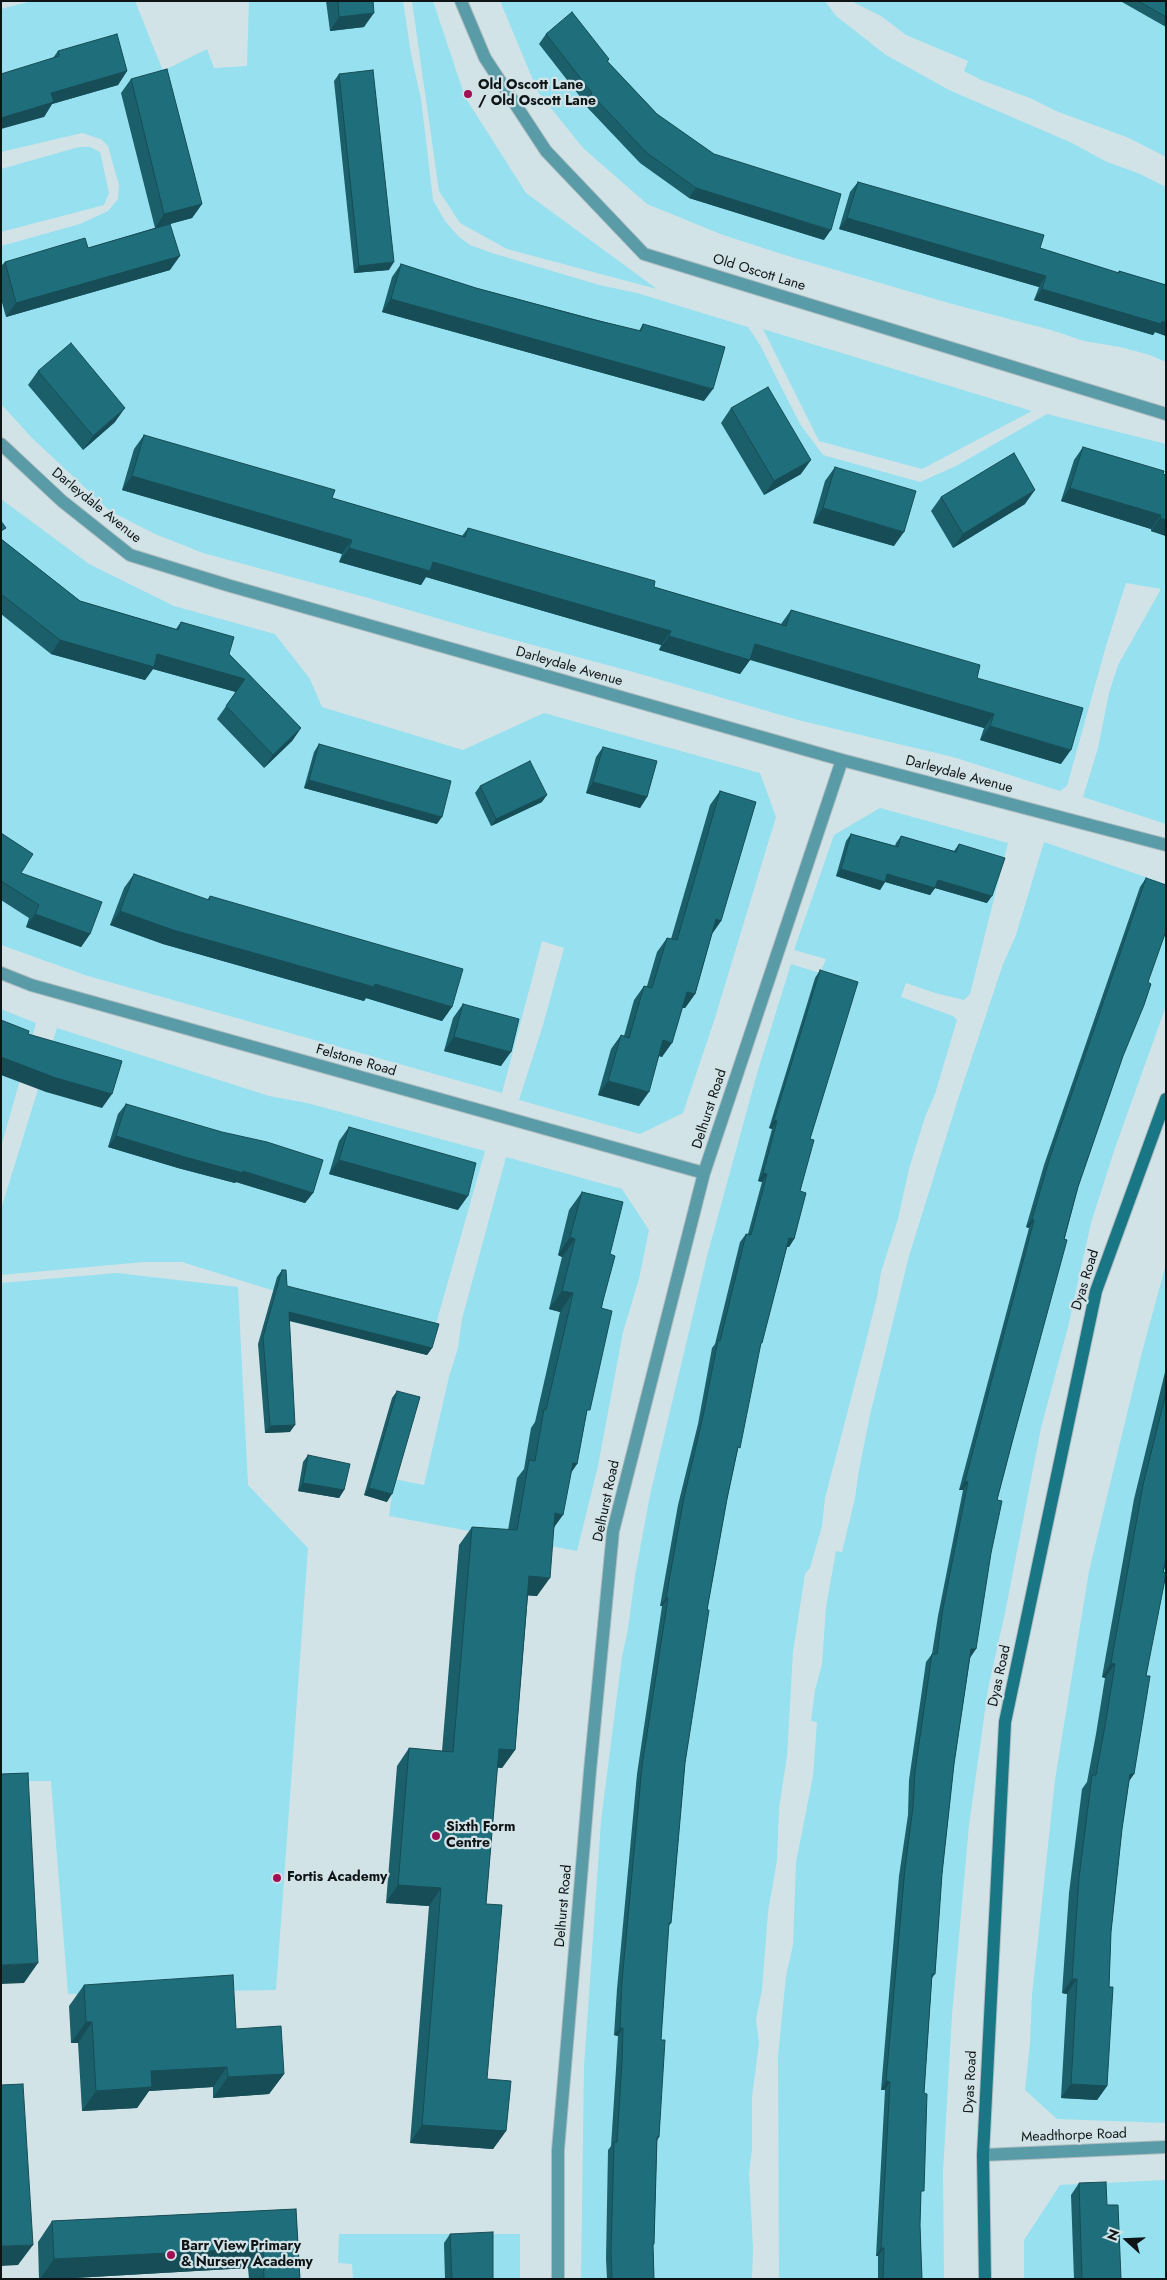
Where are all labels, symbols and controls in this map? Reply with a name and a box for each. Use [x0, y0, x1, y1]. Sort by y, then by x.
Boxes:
place label: Old Oscott Lane / Old Oscott Lane [478, 78, 596, 110]
marker: Old Oscott Lane / Old Oscott Lane [462, 88, 474, 100]
street label: Old Oscott Lane [711, 251, 807, 295]
street label: Darleydale Avenue [48, 465, 144, 547]
street label: Darleydale Avenue [514, 644, 624, 690]
street label: Darleydale Avenue [904, 753, 1014, 797]
street label: Felstone Road [314, 1042, 398, 1080]
street label: Delhurst Road [689, 1067, 731, 1151]
street label: Dyas Road [1069, 1248, 1103, 1312]
street label: Delhurst Road [590, 1459, 624, 1543]
street label: Dyas Road [985, 1644, 1015, 1708]
place label: Sixth Form Centre [446, 1820, 515, 1852]
marker: Sixth Form Centre [430, 1830, 442, 1842]
street label: Delhurst Road [552, 1864, 576, 1948]
place label: Fortis Academy [287, 1870, 387, 1886]
marker: Fortis Academy [271, 1872, 283, 1884]
street label: Dyas Road [961, 2050, 981, 2114]
street label: Meadthorpe Road [1021, 2126, 1127, 2146]
north arrow [1102, 2215, 1152, 2265]
text: N [1102, 2226, 1124, 2244]
place label: Barr View Primary & Nursery Academy [181, 2239, 313, 2272]
marker: Barr View Primary & Nursery Academy [165, 2249, 177, 2261]

